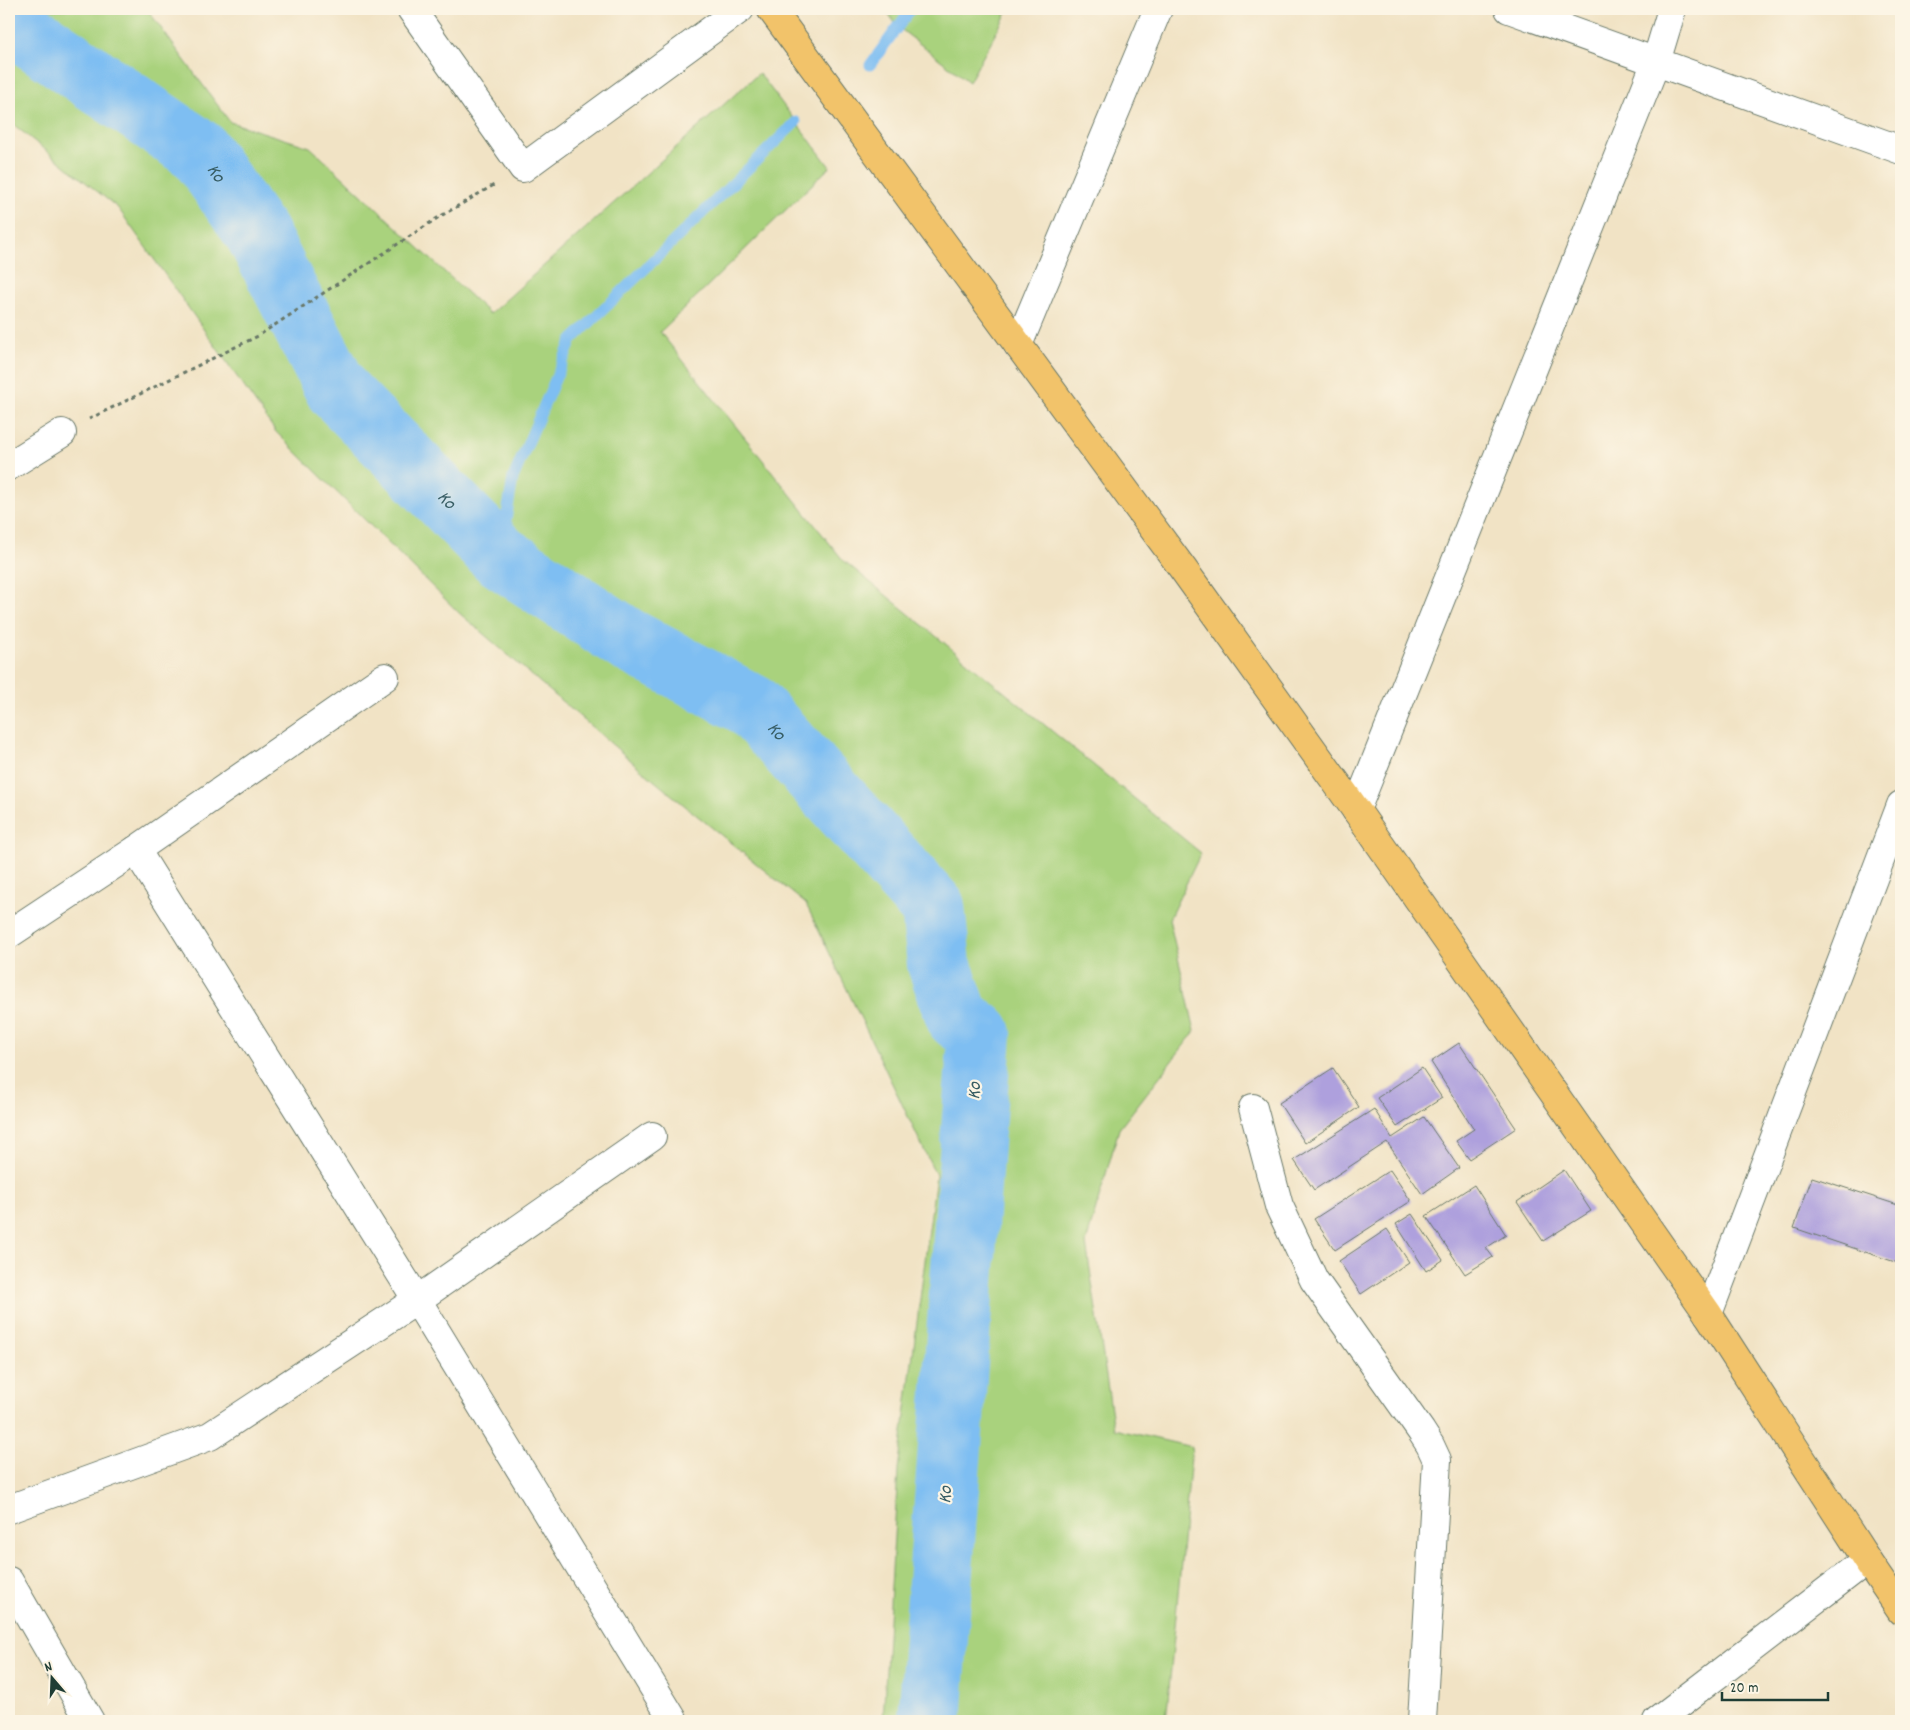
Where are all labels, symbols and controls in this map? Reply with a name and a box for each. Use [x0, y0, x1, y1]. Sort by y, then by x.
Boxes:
water label: Ko [199, 159, 232, 190]
water label: Ko [430, 485, 462, 517]
water label: Ko [760, 717, 792, 749]
water label: Ko [962, 1080, 990, 1101]
water label: Ko [933, 1484, 961, 1505]
north arrow [28, 1652, 78, 1702]
text: N [42, 1657, 55, 1678]
scale bar [1722, 1670, 1829, 1702]
text: 20 m [1730, 1678, 1758, 1700]

